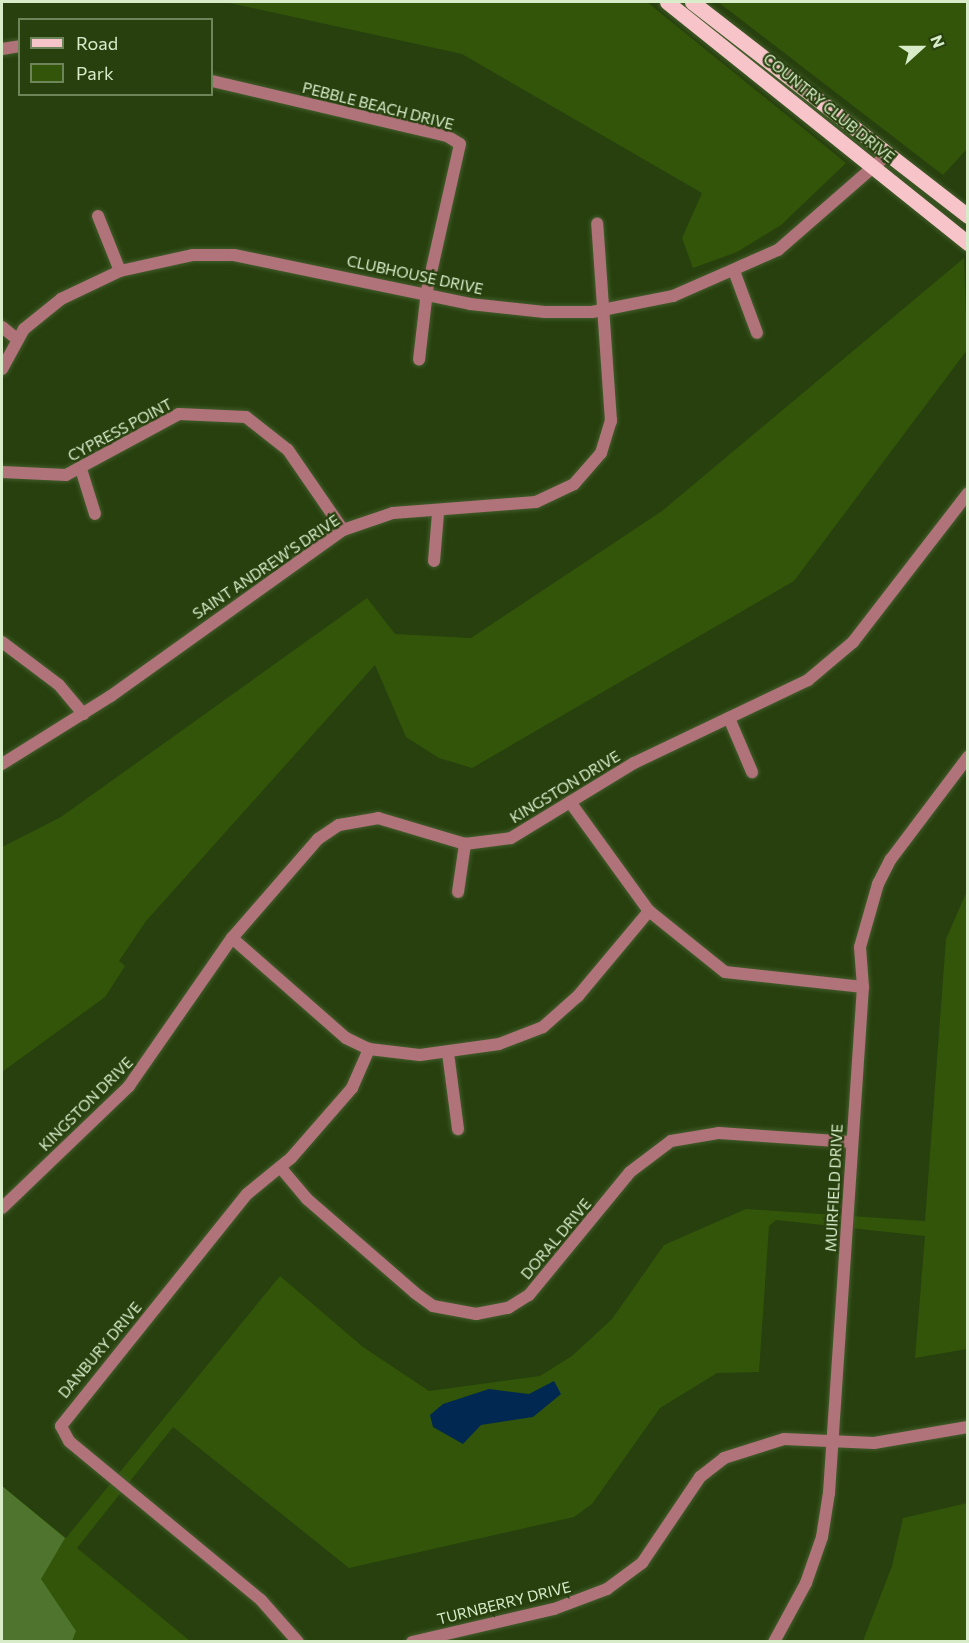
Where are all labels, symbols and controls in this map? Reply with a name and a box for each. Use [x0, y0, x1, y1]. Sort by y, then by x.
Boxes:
legend [18, 18, 213, 96]
north arrow [891, 18, 951, 78]
text: Road [76, 32, 118, 54]
text: N [927, 32, 949, 50]
street label: COUNTRY CLUB DRIVE [760, 50, 898, 166]
text: Park [76, 62, 114, 84]
street label: PEBBLE BEACH DRIVE [300, 78, 456, 134]
street label: CLUBHOUSE DRIVE [345, 252, 485, 298]
street label: CYPRESS POINT [65, 395, 175, 465]
street label: SAINT ANDREW'S DRIVE [189, 511, 343, 623]
street label: KINGSTON DRIVE [507, 747, 623, 827]
street label: KINGSTON DRIVE [35, 1053, 137, 1155]
street label: MUIRFIELD DRIVE [822, 1124, 846, 1252]
street label: DORAL DRIVE [517, 1195, 595, 1283]
street label: DANBURY DRIVE [55, 1298, 145, 1402]
street label: TURNBERRY DRIVE [435, 1578, 573, 1628]

